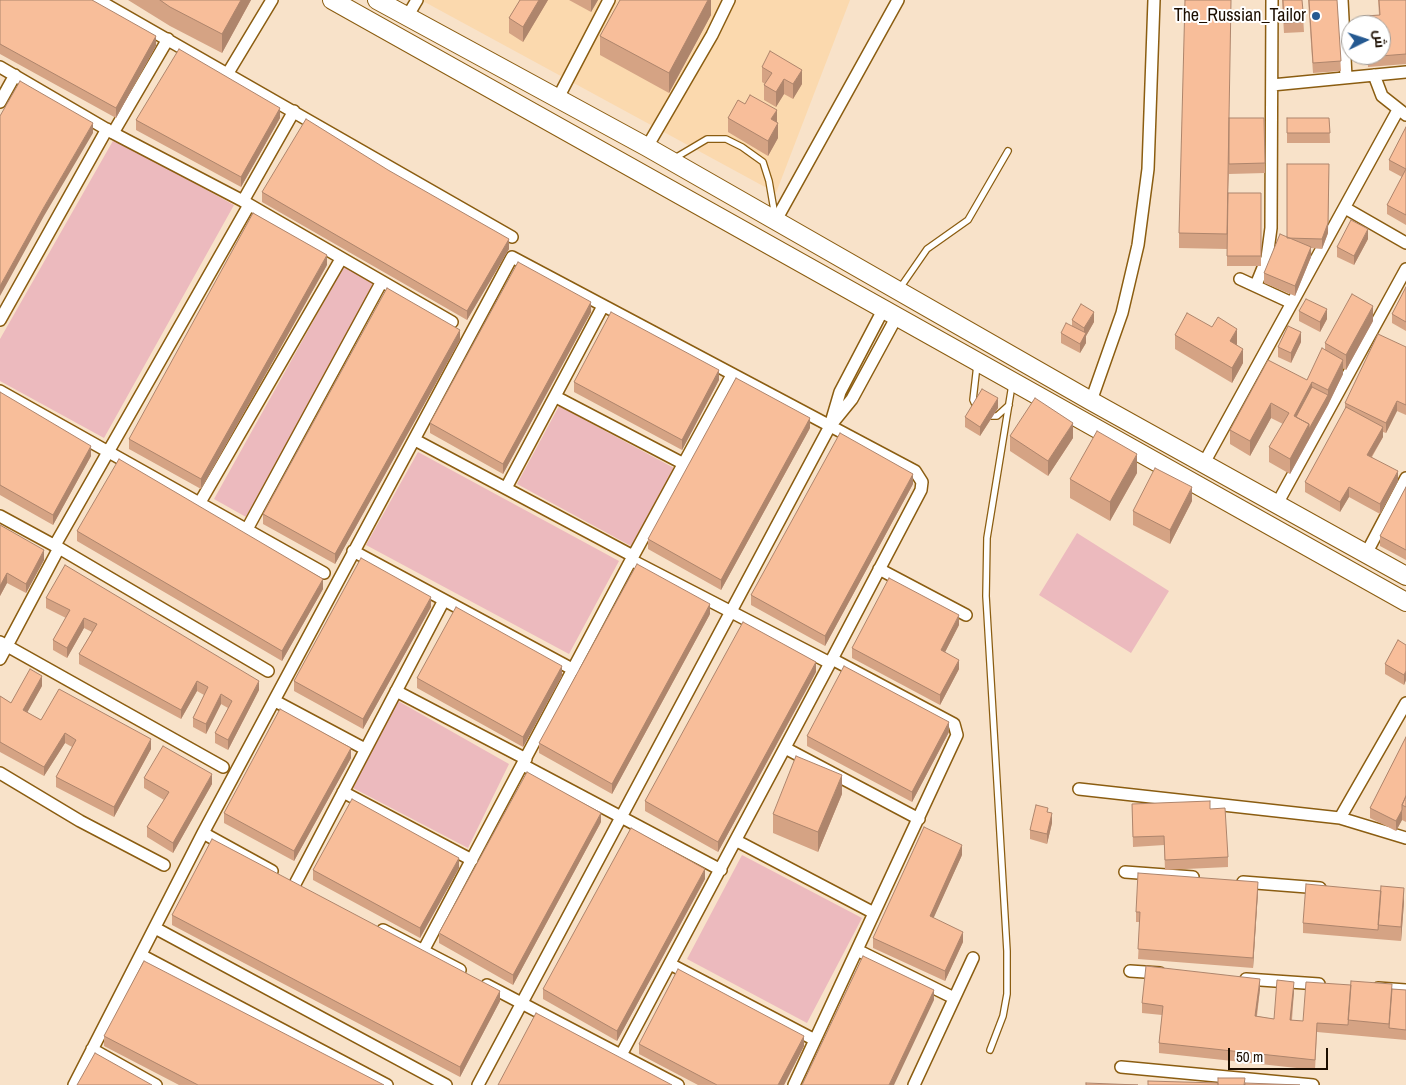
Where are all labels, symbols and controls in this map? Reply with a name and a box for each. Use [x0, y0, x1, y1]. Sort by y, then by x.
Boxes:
place label: The_Russian_Tailor [1174, 5, 1306, 27]
marker: The_Russian_Tailor [1310, 10, 1322, 22]
north arrow [1341, 15, 1391, 65]
text: ش [1370, 29, 1390, 49]
scale bar [1231, 1038, 1331, 1070]
text: 50 m [1236, 1046, 1263, 1067]

